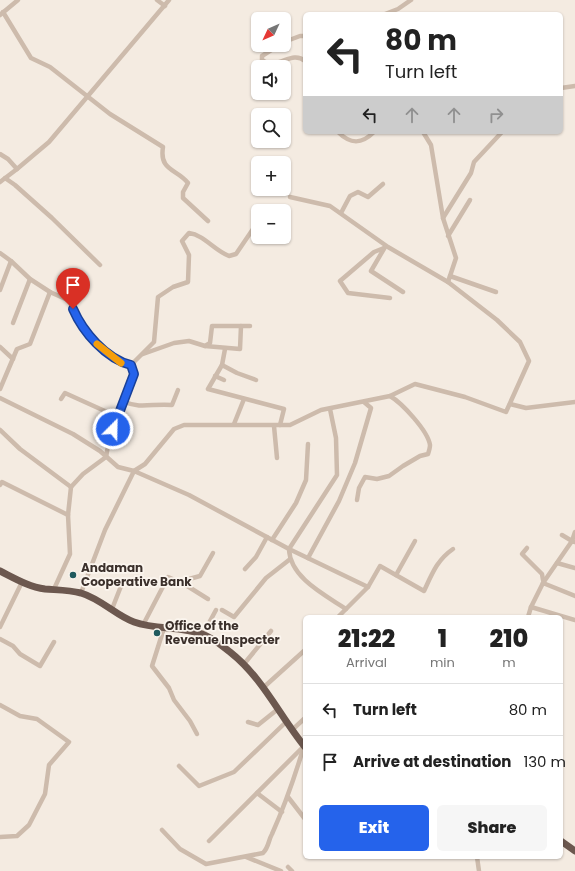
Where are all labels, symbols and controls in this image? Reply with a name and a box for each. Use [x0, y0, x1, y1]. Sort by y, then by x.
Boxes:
north arrow [251, 12, 291, 52]
map controls [251, 12, 291, 244]
text: 80 m [385, 21, 457, 60]
icon: left [319, 28, 371, 80]
text: Turn left [385, 59, 457, 84]
button: sound [251, 60, 291, 100]
icon: left [359, 104, 381, 126]
icon: ahead [401, 104, 423, 126]
icon: ahead [443, 104, 465, 126]
icon: right [485, 104, 507, 126]
button: search [251, 108, 291, 148]
button: + [251, 156, 291, 196]
button: − [251, 204, 291, 244]
pin [56, 268, 90, 309]
icon: arrive [62, 274, 84, 296]
position arrow [92, 408, 134, 450]
place label: Andaman Cooperative Bank [81, 559, 192, 590]
marker: Andaman Cooperative Bank [68, 570, 78, 580]
place label: Office of the Revenue Inspecter [165, 617, 280, 648]
text: 21:22 [338, 622, 395, 655]
text: 1 [438, 622, 447, 655]
text: 210 [490, 622, 528, 655]
marker: Office of the Revenue Inspecter [152, 628, 162, 638]
text: Arrival [346, 653, 387, 672]
text: min [430, 653, 455, 672]
text: m [502, 653, 516, 672]
icon: left [319, 699, 341, 721]
text: Turn left [353, 699, 417, 720]
text: 80 m [509, 699, 547, 720]
icon: arrive [319, 751, 341, 773]
text: Arrive at destination [353, 751, 511, 772]
text: 130 m [523, 751, 566, 772]
button: Exit [319, 805, 429, 851]
button: Share [437, 805, 547, 851]

